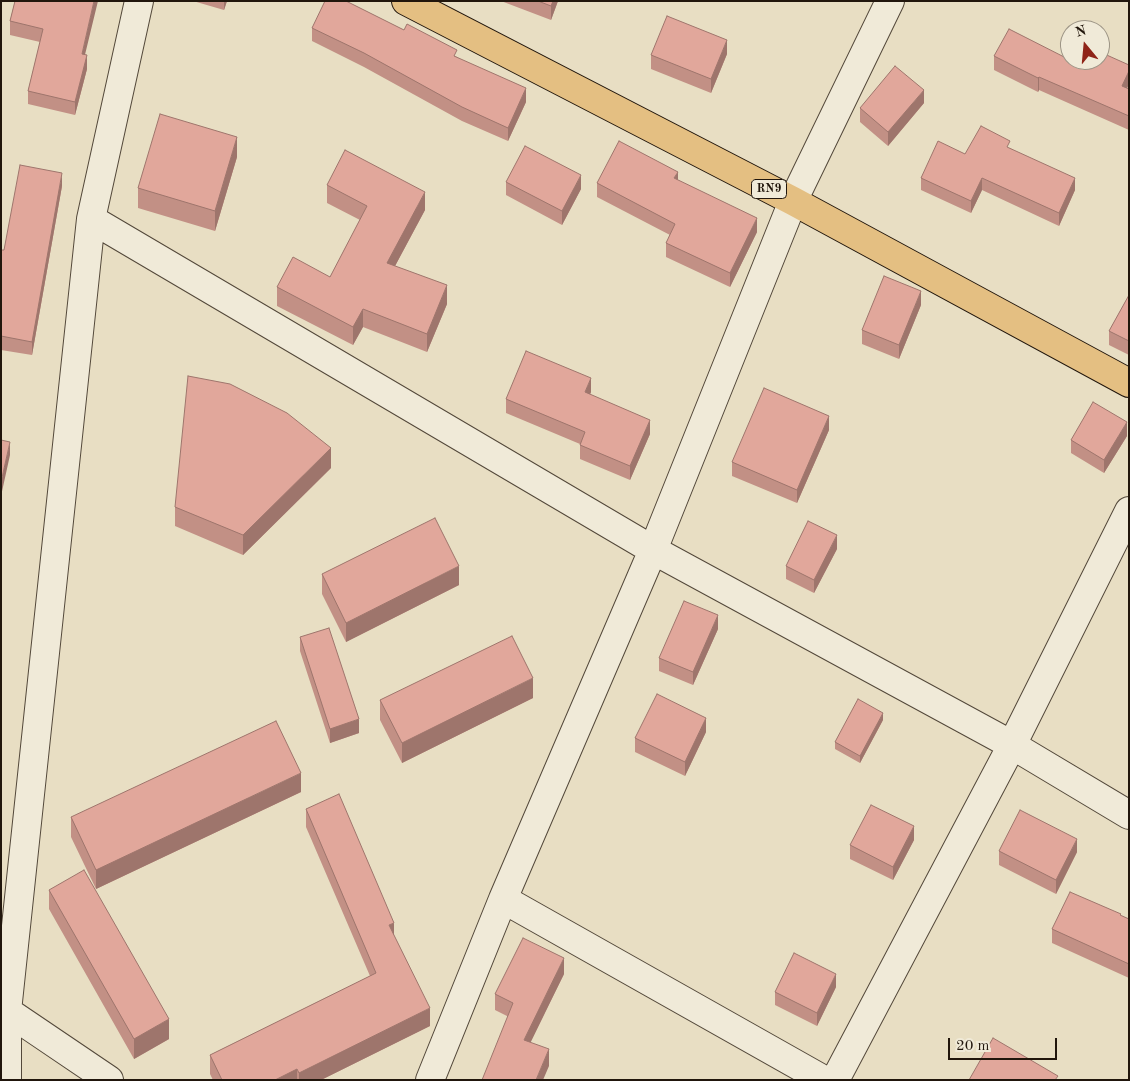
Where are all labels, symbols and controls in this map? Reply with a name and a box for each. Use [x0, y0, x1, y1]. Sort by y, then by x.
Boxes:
north arrow [1060, 20, 1110, 70]
text: N [1074, 23, 1088, 40]
road number: RN9 [752, 180, 786, 198]
scale bar [950, 1028, 1059, 1060]
text: 20 m [956, 1039, 990, 1054]

